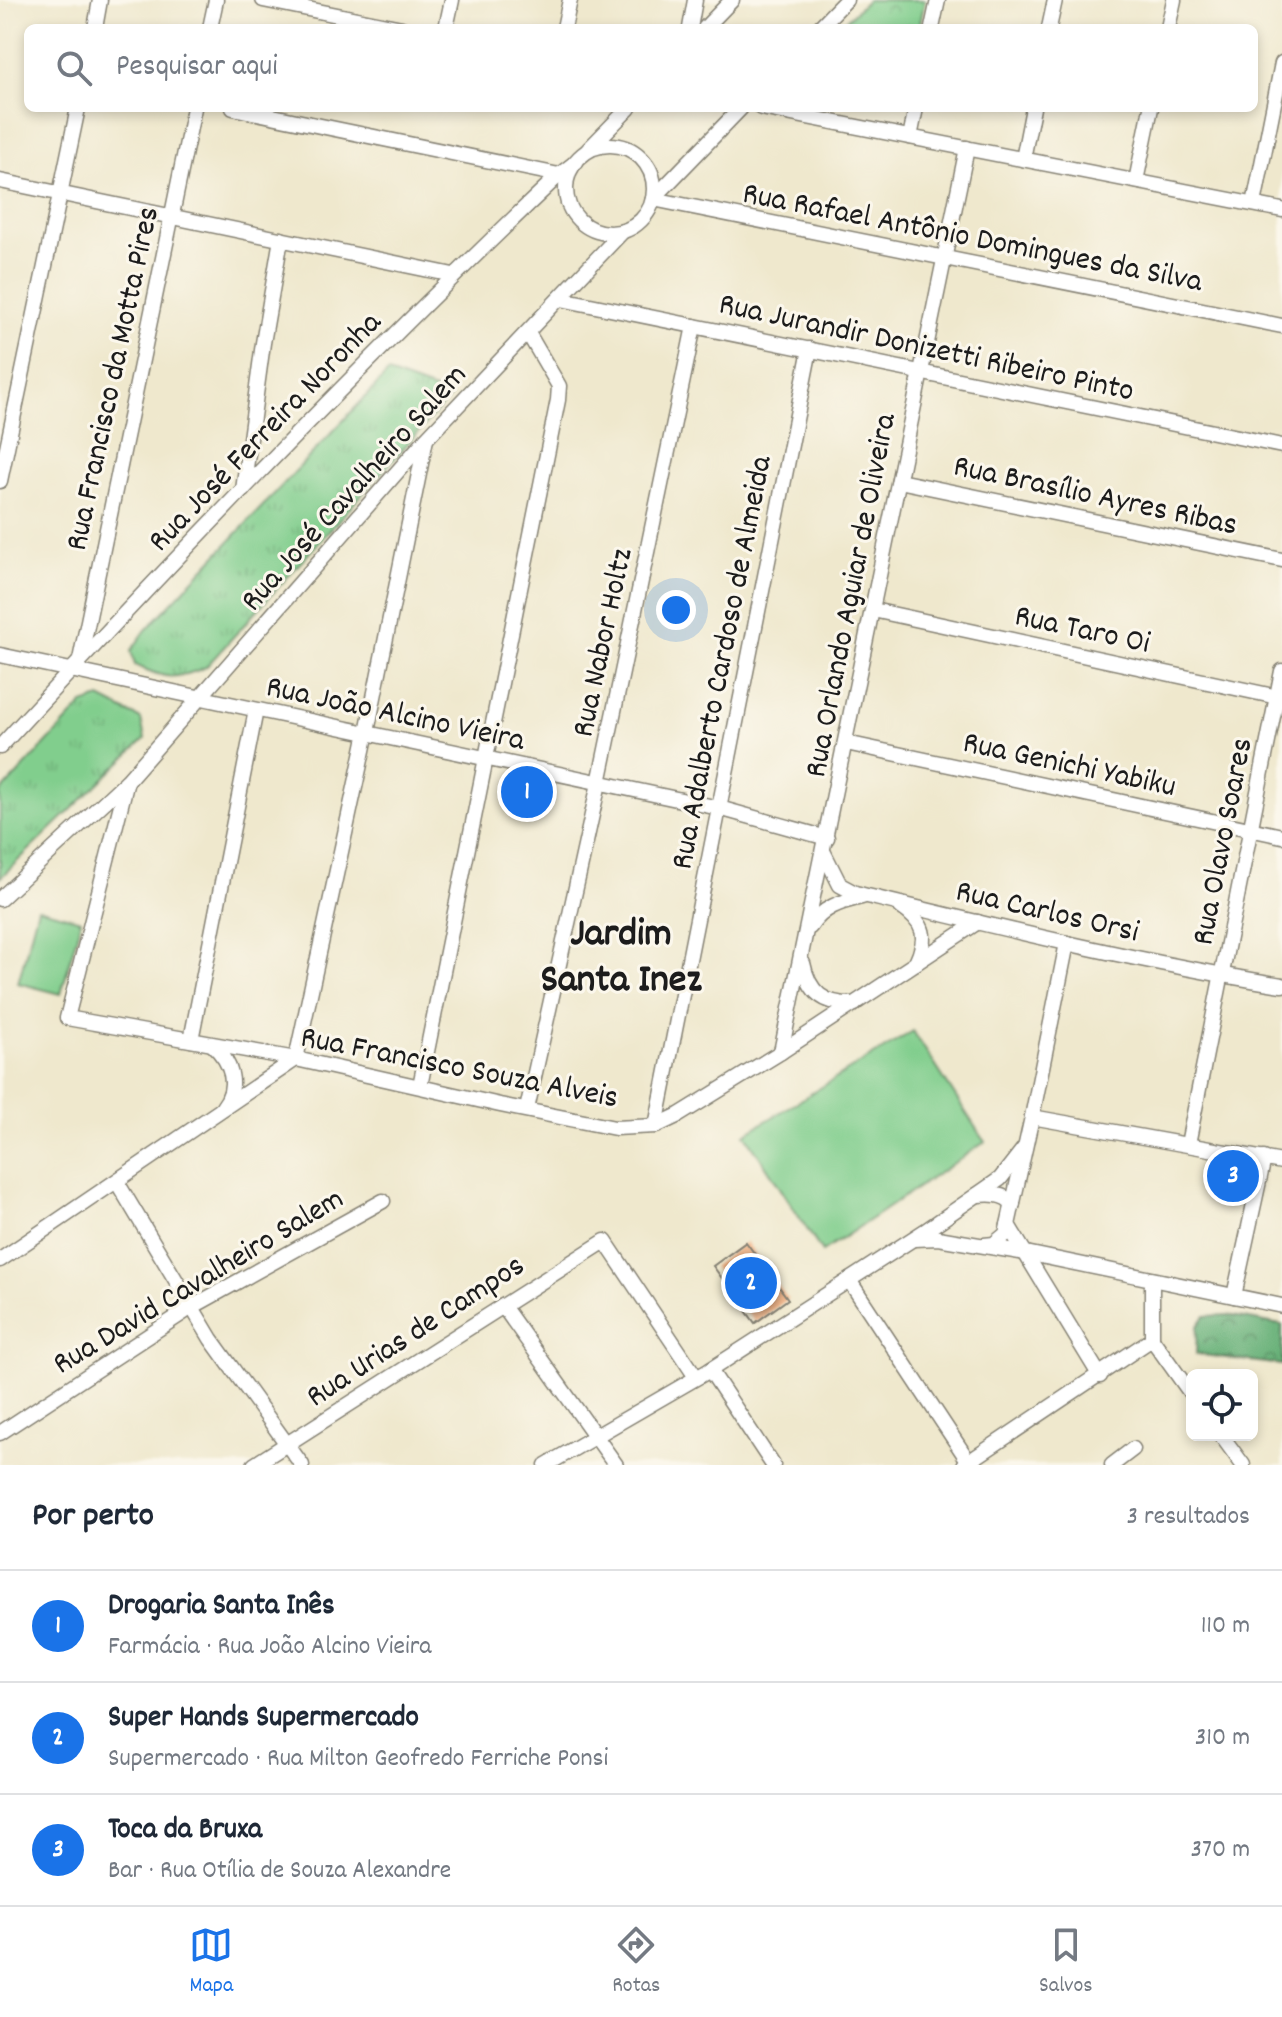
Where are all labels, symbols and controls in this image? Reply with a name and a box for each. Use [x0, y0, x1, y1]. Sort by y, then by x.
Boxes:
search box [24, 24, 1258, 112]
icon: search [52, 46, 96, 90]
text: Pesquisar aqui [116, 47, 278, 90]
street label: Rua Rafael Antônio Domingues da Silva [738, 173, 1207, 307]
street label: Rua Francisco da Motta Pires [56, 203, 174, 555]
street label: Rua Jurandir Donizetti Ribeiro Pinto [714, 283, 1138, 416]
street label: Rua José Ferreira Noronha [139, 302, 395, 564]
street label: Rua José Cavalheiro Salem [232, 355, 480, 624]
street label: Rua Orlando Aguiar de Oliveira [795, 409, 911, 782]
street label: Rua Brasílio Ayres Ribas [949, 445, 1241, 550]
street label: Rua Adalberto Cardoso de Almeida [661, 451, 787, 874]
street label: Rua Nabor Holtz [562, 544, 647, 742]
your location [656, 590, 696, 630]
street label: Rua Taro Oi [1010, 595, 1154, 669]
street label: Rua João Alcino Vieira [261, 666, 530, 766]
street label: Rua Genichi Yabiku [958, 722, 1180, 812]
street label: Rua Olavo Soares [1182, 734, 1268, 950]
pin: 1 [501, 762, 553, 822]
street label: Rua Carlos Orsi [951, 870, 1143, 957]
district label: Jardim Santa Inez [540, 908, 702, 1011]
street label: Rua Francisco Souza Alveis [296, 1017, 622, 1123]
pin: 3 [1207, 1146, 1259, 1206]
street label: Rua David Cavalheiro Salem [45, 1178, 354, 1389]
street label: Rua Urias de Campos [298, 1245, 535, 1421]
pin: 2 [725, 1253, 777, 1313]
map controls [1186, 1369, 1258, 1441]
button: locate [1186, 1369, 1258, 1441]
text: Por perto [32, 1493, 154, 1542]
text: 3 resultados [1127, 1499, 1250, 1536]
text: Drogaria Santa Inês [108, 1586, 335, 1629]
text: 1 [55, 1608, 61, 1645]
text: 110 m [1201, 1608, 1250, 1645]
text: Farmácia · Rua João Alcino Vieira [108, 1629, 432, 1666]
text: Super Hands Supermercado [108, 1698, 419, 1741]
text: 2 [52, 1720, 64, 1757]
text: 310 m [1195, 1720, 1250, 1757]
text: Supermercado · Rua Milton Geofredo Ferriche Ponsi [108, 1741, 608, 1778]
text: Toca da Bruxa [108, 1810, 262, 1853]
text: 3 [52, 1832, 64, 1869]
text: 370 m [1191, 1832, 1250, 1869]
text: Bar · Rua Otília de Souza Alexandre [108, 1853, 451, 1890]
tab: Mapa [189, 1923, 233, 2002]
tab: Rotas [612, 1923, 660, 2002]
tab: Salvos [1039, 1923, 1093, 2002]

